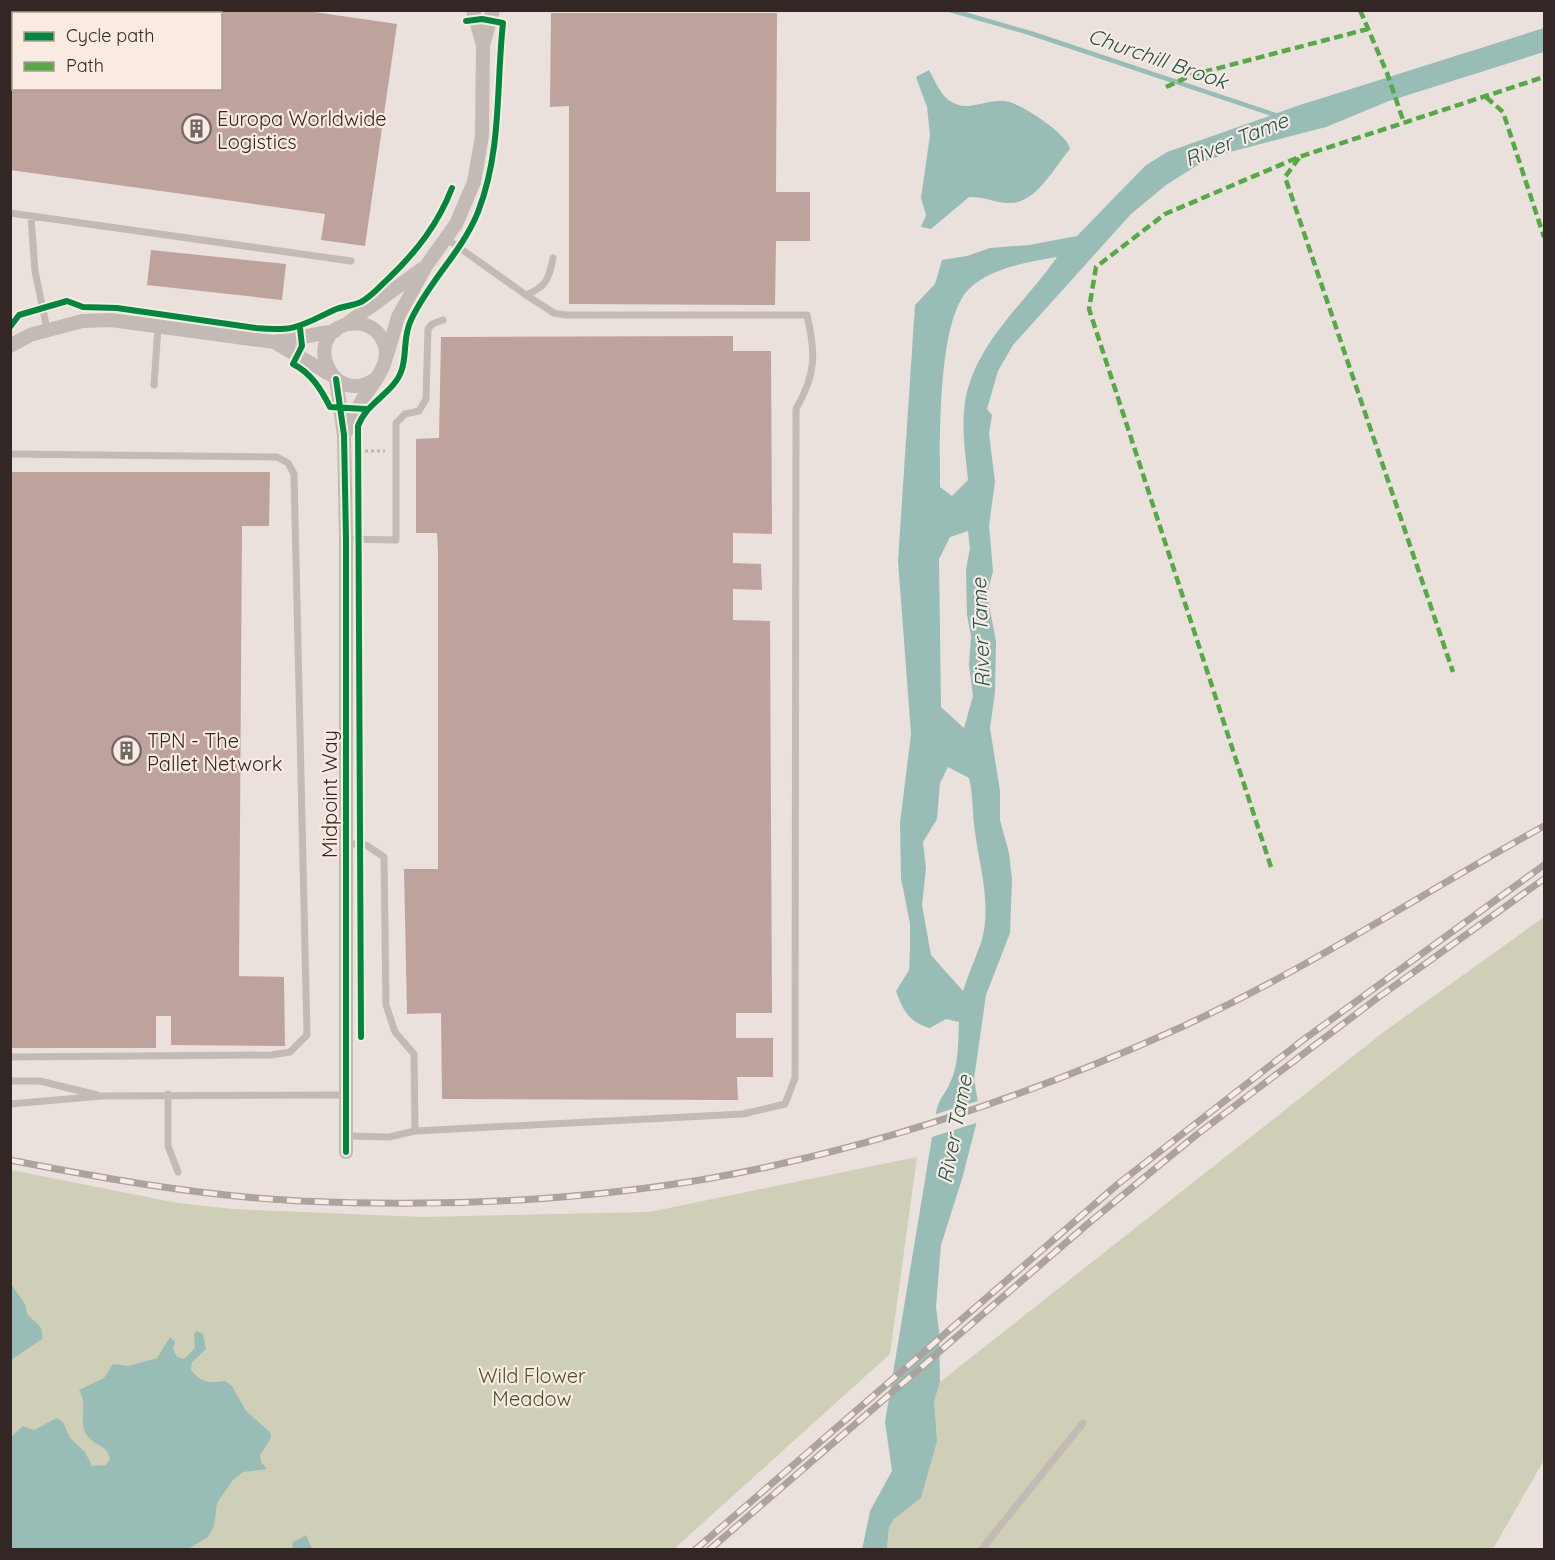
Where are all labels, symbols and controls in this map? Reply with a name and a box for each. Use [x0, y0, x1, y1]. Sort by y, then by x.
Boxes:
legend [12, 12, 222, 90]
water label: Churchill Brook [1085, 22, 1233, 95]
text: Cycle path [66, 24, 154, 47]
text: Path [66, 54, 104, 77]
place label: Europa Worldwide Logistics [217, 106, 387, 154]
water label: River Tame [1180, 106, 1293, 172]
building icon: Europa Worldwide Logistics [180, 113, 212, 145]
water label: River Tame [965, 577, 995, 688]
place label: TPN - The Pallet Network [147, 728, 282, 776]
street label: Midpoint Way [317, 730, 342, 858]
building icon: TPN - The Pallet Network [110, 735, 142, 767]
water label: River Tame [931, 1072, 977, 1185]
park label: Wild Flower Meadow [478, 1363, 586, 1411]

